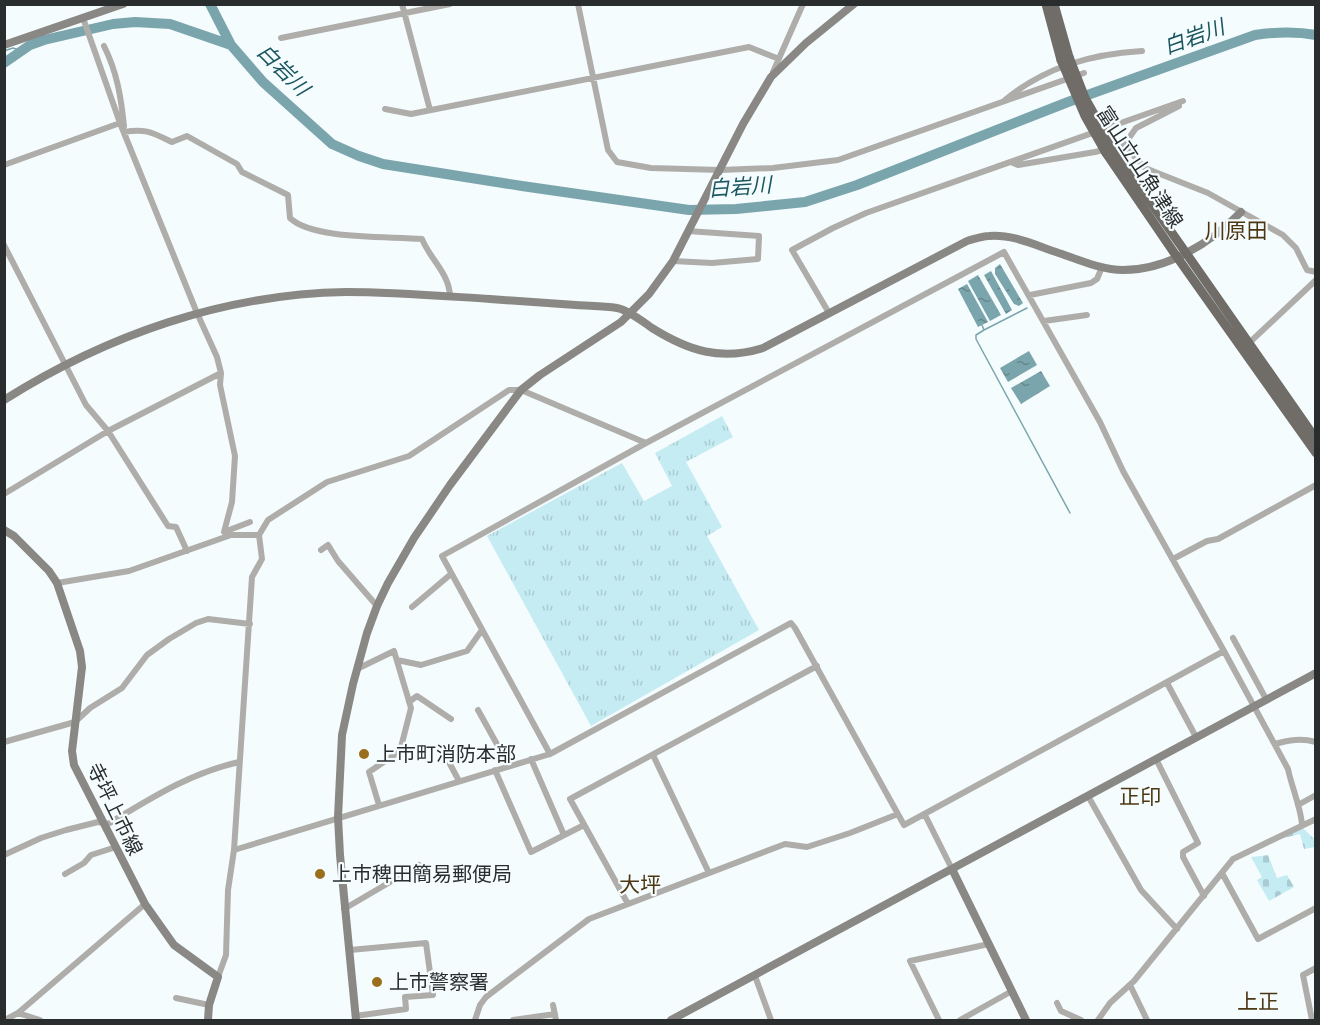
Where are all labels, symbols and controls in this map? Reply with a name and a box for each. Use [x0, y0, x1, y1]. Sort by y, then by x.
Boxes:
water label: 白岩川 [1160, 12, 1230, 60]
water label: 白岩川 [252, 38, 317, 103]
street label: 富山立山魚津線 [1091, 101, 1189, 233]
water label: 白岩川 [708, 171, 774, 202]
district label: 川原田 [1205, 217, 1268, 244]
place label: 上市町消防本部 [376, 741, 516, 767]
marker: 上市町消防本部 [357, 747, 371, 761]
street label: 寺坪上市線 [81, 758, 149, 860]
district label: 正印 [1119, 783, 1161, 810]
place label: 上市稗田簡易郵便局 [332, 861, 512, 887]
marker: 上市稗田簡易郵便局 [313, 867, 327, 881]
district label: 大坪 [619, 871, 661, 898]
place label: 上市警察署 [389, 969, 489, 995]
marker: 上市警察署 [370, 975, 384, 989]
district label: 上正 [1237, 988, 1279, 1015]

